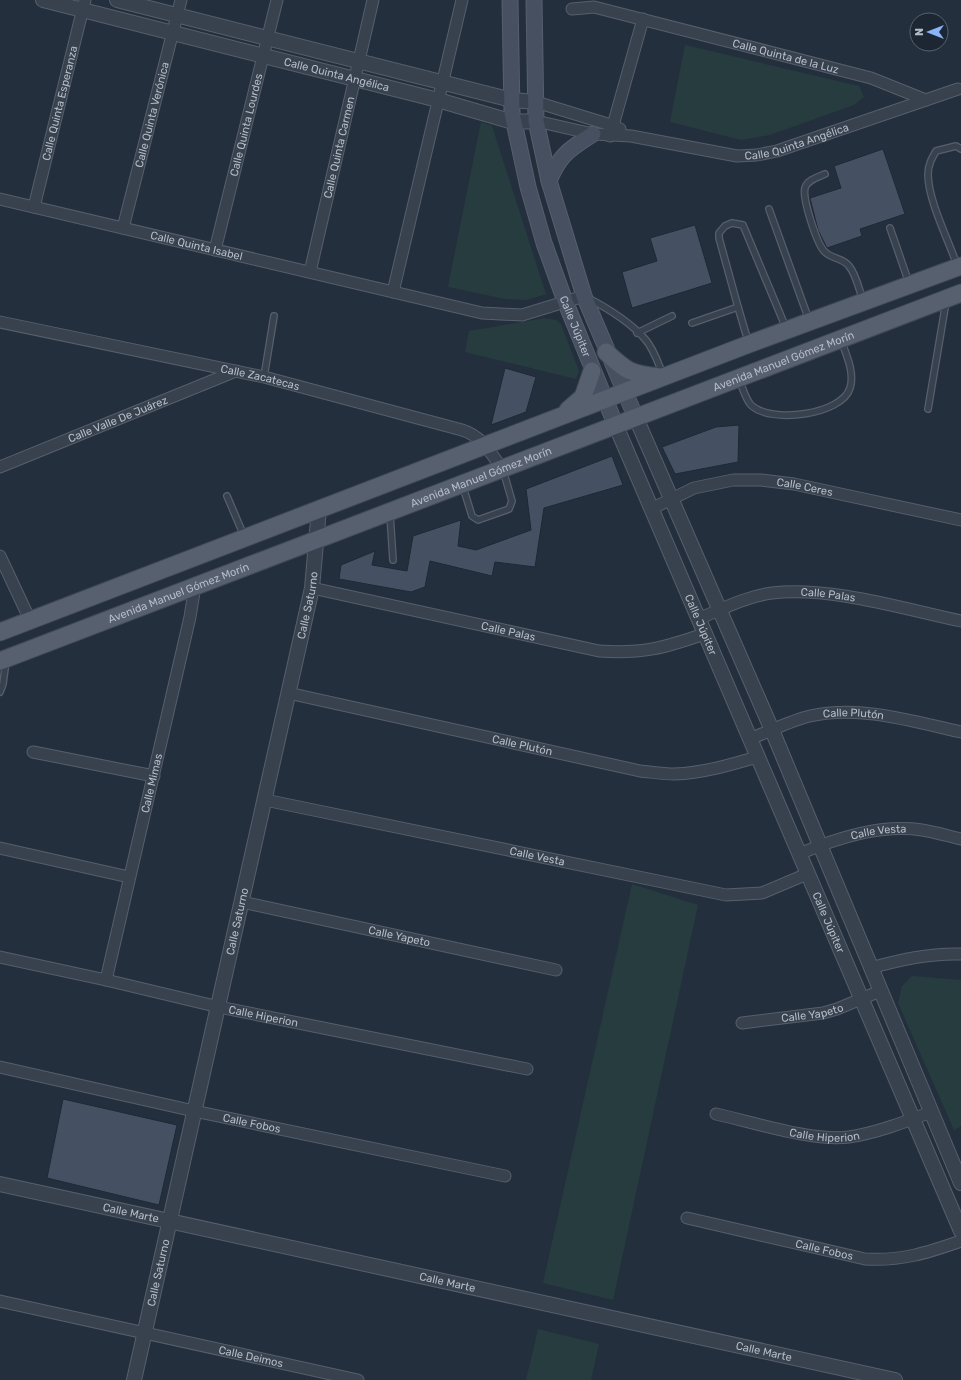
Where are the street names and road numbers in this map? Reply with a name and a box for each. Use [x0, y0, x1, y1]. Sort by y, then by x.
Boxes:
street label: Calle Quinta de la Luz [731, 36, 841, 76]
street label: Calle Quinta Esperanza [39, 44, 80, 162]
street label: Calle Quinta Angélica [283, 55, 391, 94]
street label: Calle Quinta Verónica [132, 60, 172, 169]
street label: Calle Quinta Lourdes [227, 72, 265, 178]
street label: Calle Quinta Carmen [321, 95, 357, 200]
street label: Calle Quinta Angélica [744, 120, 850, 162]
street label: Calle Quinta Isabel [149, 228, 244, 263]
street label: Calle Júpiter [557, 294, 594, 360]
street label: Avenida Manuel Gómez Morín [711, 328, 856, 394]
street label: Calle Zacatecas [220, 362, 301, 393]
street label: Calle Valle De Juárez [66, 393, 170, 445]
street label: Avenida Manuel Gómez Morín [409, 444, 553, 510]
street label: Calle Ceres [776, 475, 834, 499]
street label: Avenida Manuel Gómez Morín [106, 560, 251, 626]
street label: Calle Saturno [294, 571, 320, 640]
street label: Calle Palas [800, 585, 857, 604]
street label: Calle Júpiter [682, 592, 720, 658]
street label: Calle Palas [480, 619, 537, 643]
street label: Calle Plutón [822, 706, 885, 722]
street label: Calle Plutón [491, 732, 554, 758]
street label: Calle Mimas [138, 752, 165, 814]
street label: Calle Vesta [849, 822, 906, 842]
street label: Calle Vesta [508, 844, 566, 868]
street label: Calle Saturno [223, 887, 251, 956]
street label: Calle Júpiter [810, 890, 848, 956]
street label: Calle Yapeto [367, 923, 431, 949]
street label: Calle Yapeto [781, 1001, 845, 1025]
street label: Calle Hiperion [227, 1003, 299, 1029]
street label: Calle Fobos [222, 1111, 282, 1136]
street label: Calle Hiperion [788, 1125, 861, 1144]
street label: Calle Marte [102, 1200, 160, 1225]
street label: Calle Fobos [794, 1237, 855, 1263]
street label: Calle Saturno [144, 1238, 172, 1308]
street label: Calle Marte [418, 1270, 477, 1294]
street label: Calle Marte [735, 1339, 793, 1364]
street label: Calle Deimos [217, 1343, 285, 1370]

